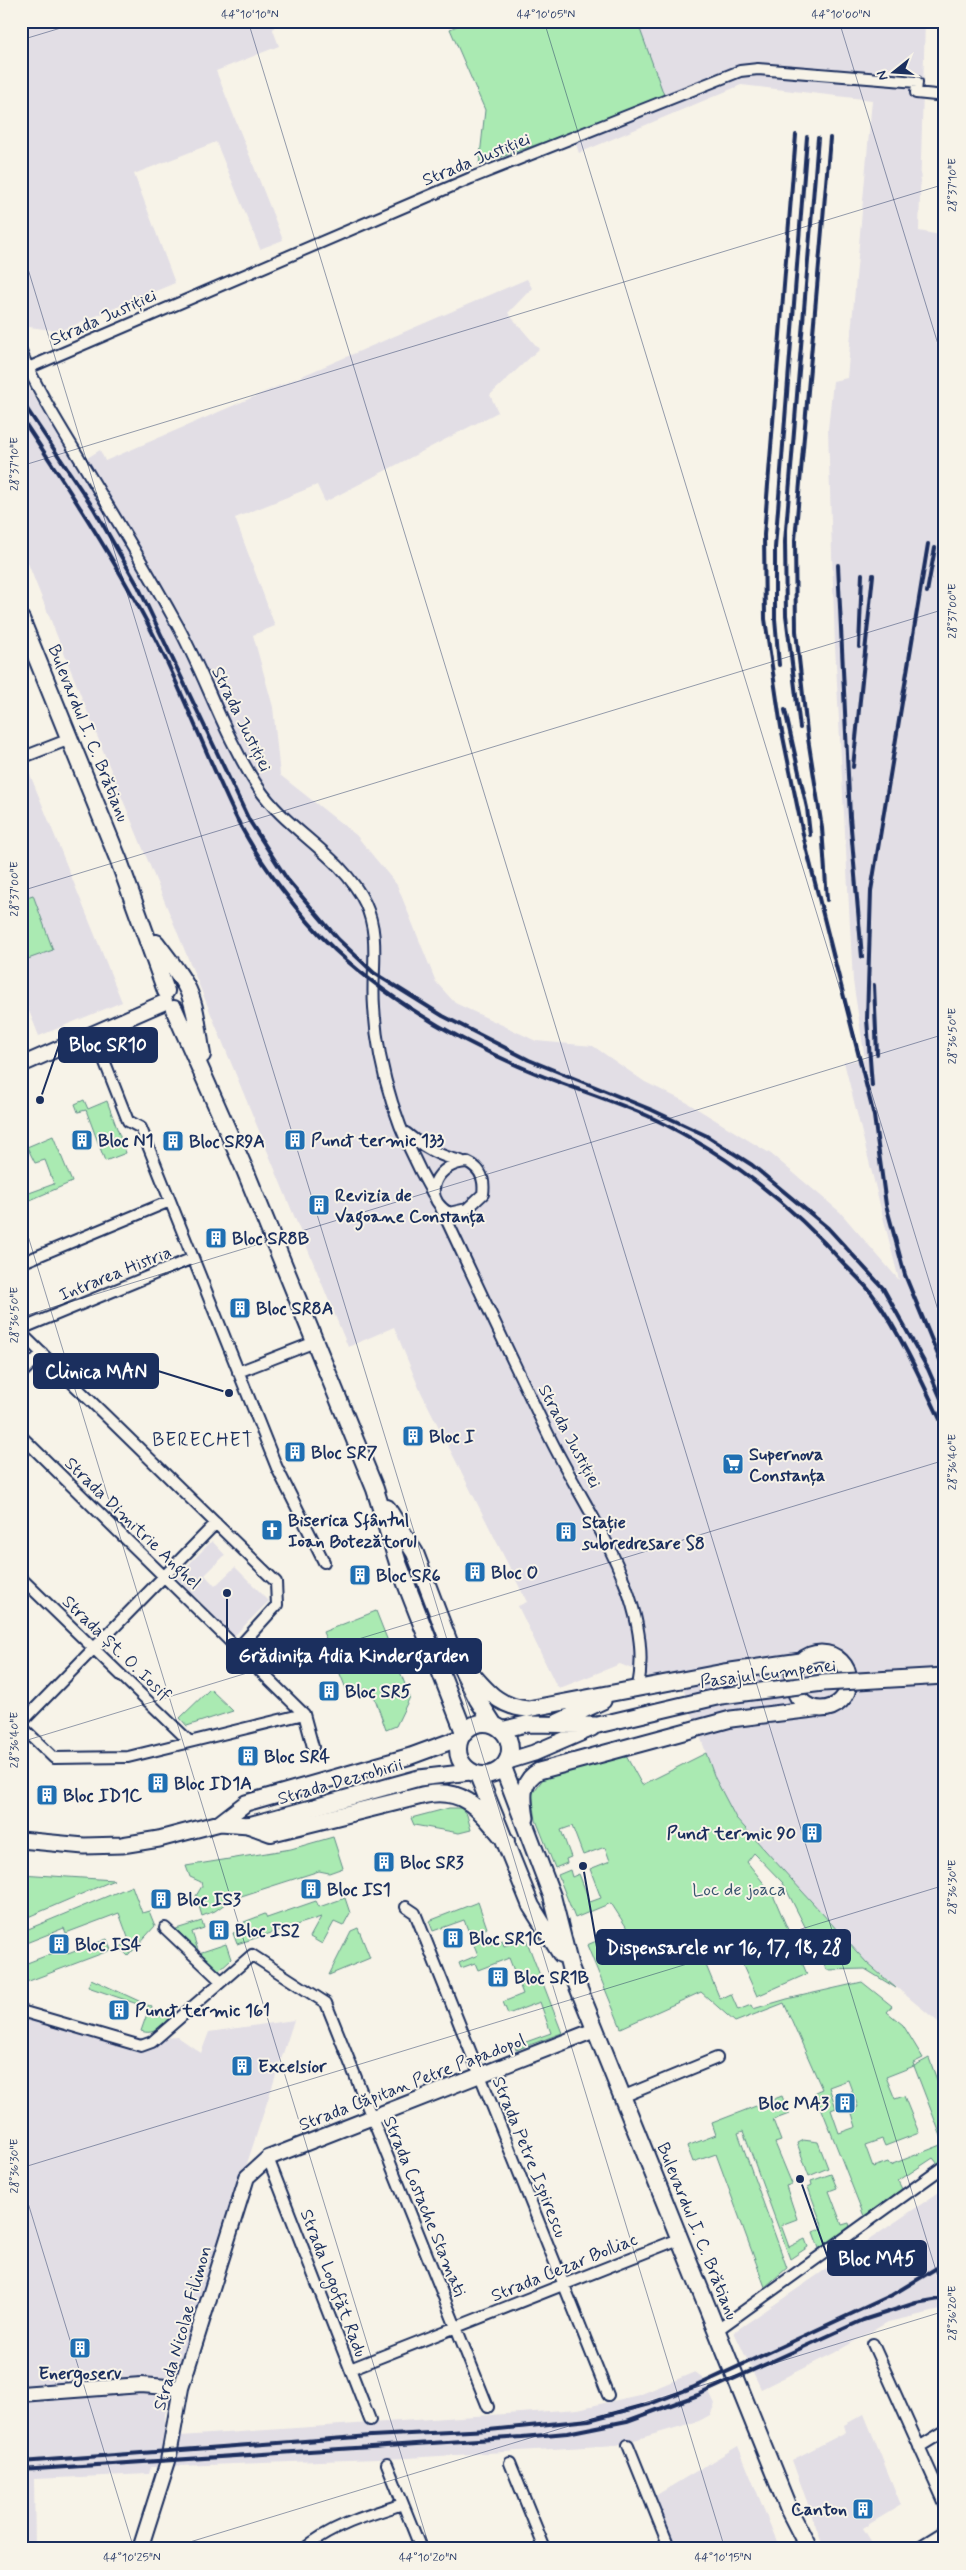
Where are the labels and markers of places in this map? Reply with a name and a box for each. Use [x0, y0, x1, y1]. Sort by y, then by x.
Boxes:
callout: Bloc SR10 [59, 1028, 157, 1062]
building icon: Bloc N1 [70, 1128, 94, 1152]
building icon: Punct termic 133 [283, 1128, 307, 1152]
place label: Bloc N1 [98, 1129, 153, 1153]
building icon: Bloc SR9A [161, 1129, 185, 1153]
place label: Punct termic 133 [311, 1129, 445, 1153]
place label: Bloc SR9A [189, 1130, 265, 1154]
place label: Revizia de Vagoane Constanța [335, 1184, 485, 1231]
building icon: Revizia de Vagoane Constanța [307, 1193, 331, 1217]
building icon: Bloc SR8B [204, 1226, 228, 1250]
place label: Bloc SR8B [232, 1227, 310, 1251]
building icon: Bloc SR8A [228, 1296, 252, 1320]
place label: Bloc SR8A [256, 1297, 333, 1321]
callout: Clinica MAN [34, 1354, 158, 1388]
building icon: Bloc I [401, 1424, 425, 1448]
place label: Bloc I [429, 1425, 475, 1449]
building icon: Bloc SR7 [283, 1440, 307, 1464]
place label: Bloc SR7 [311, 1441, 378, 1465]
place label: Supernova Constanța [749, 1443, 825, 1488]
supermarket icon: Supernova Constanța [721, 1452, 745, 1476]
place label: Biserica Sfântul Ioan Botezătorul [288, 1509, 417, 1554]
place label: Stație subredresare S8 [581, 1511, 705, 1556]
church icon: Biserica Sfântul Ioan Botezătorul [260, 1518, 284, 1542]
building icon: Stație subredresare S8 [554, 1520, 578, 1544]
building icon: Bloc O [463, 1560, 487, 1584]
place label: Bloc O [491, 1561, 538, 1585]
building icon: Bloc SR6 [348, 1563, 372, 1587]
place label: Bloc SR6 [376, 1564, 441, 1588]
callout: Grădinița Adia Kindergarden [227, 1639, 481, 1673]
building icon: Bloc SR5 [317, 1679, 341, 1703]
place label: Bloc SR5 [345, 1680, 412, 1704]
building icon: Bloc SR4 [236, 1744, 260, 1768]
place label: Bloc SR4 [264, 1745, 331, 1769]
building icon: Bloc ID1A [146, 1771, 170, 1795]
place label: Bloc ID1A [174, 1772, 252, 1796]
building icon: Bloc ID1C [35, 1783, 59, 1807]
place label: Bloc ID1C [63, 1784, 142, 1808]
building icon: Punct termic 90 [800, 1821, 824, 1845]
place label: Punct termic 90 [667, 1822, 796, 1846]
building icon: Bloc SR3 [372, 1850, 396, 1874]
place label: Bloc SR3 [400, 1851, 465, 1875]
building icon: Bloc IS1 [299, 1877, 323, 1901]
place label: Bloc IS1 [327, 1878, 391, 1902]
building icon: Bloc IS3 [149, 1887, 173, 1911]
place label: Bloc IS3 [177, 1888, 242, 1912]
building icon: Bloc IS2 [207, 1918, 231, 1942]
place label: Bloc IS2 [235, 1919, 300, 1943]
building icon: Bloc SR1C [441, 1926, 465, 1950]
place label: Bloc SR1C [469, 1927, 546, 1951]
callout: Dispensarele nr 16, 17, 18, 28 [597, 1930, 850, 1964]
building icon: Bloc IS4 [47, 1932, 71, 1956]
place label: Bloc IS4 [75, 1933, 142, 1957]
building icon: Bloc SR1B [486, 1965, 510, 1989]
place label: Bloc SR1B [514, 1966, 590, 1990]
building icon: Punct termic 161 [107, 1998, 131, 2022]
place label: Punct termic 161 [135, 1999, 270, 2023]
building icon: Excelsior [230, 2054, 254, 2078]
place label: Excelsior [258, 2055, 327, 2079]
building icon: Bloc MA3 [833, 2091, 857, 2115]
place label: Bloc MA3 [758, 2092, 830, 2116]
callout: Bloc MA5 [828, 2241, 926, 2275]
building icon: Energoserv [68, 2336, 92, 2360]
place label: Energoserv [39, 2362, 122, 2388]
building icon: Canton [851, 2497, 875, 2521]
place label: Canton [791, 2498, 847, 2522]

